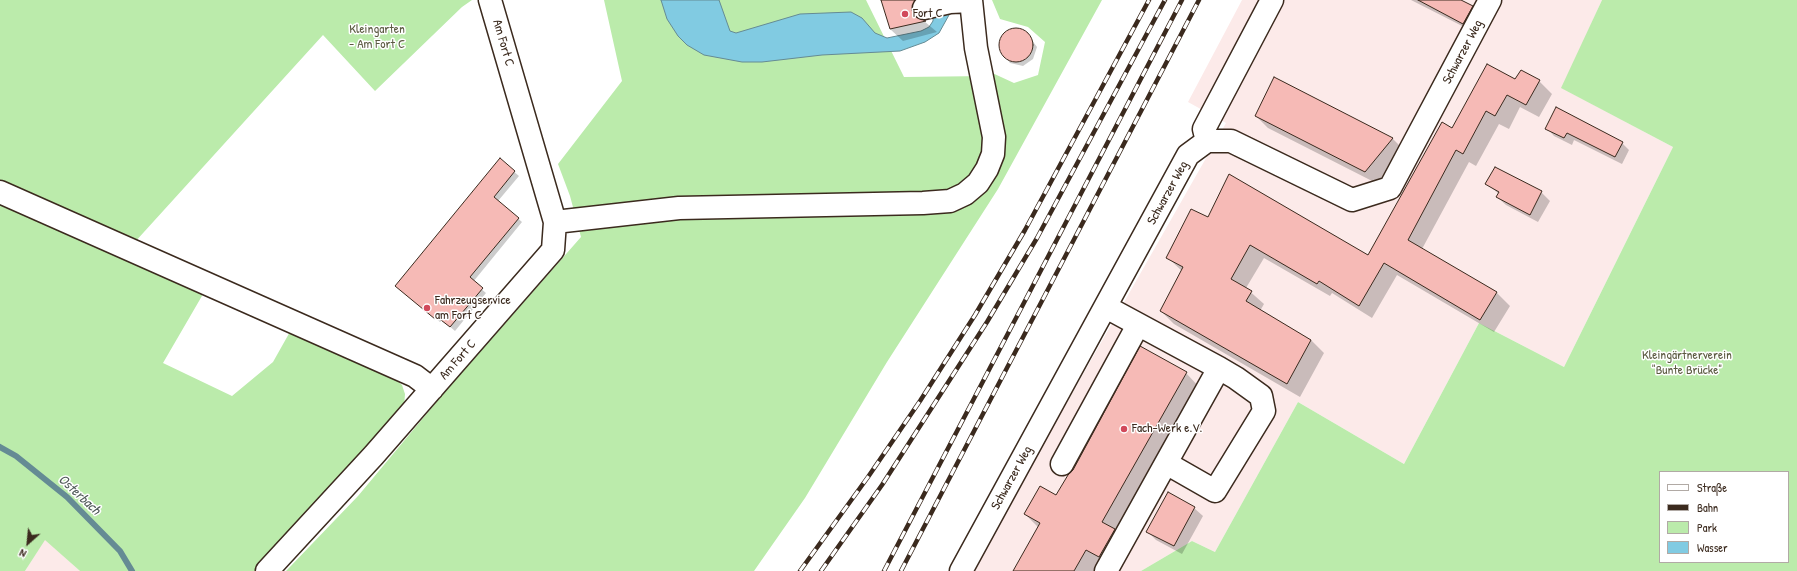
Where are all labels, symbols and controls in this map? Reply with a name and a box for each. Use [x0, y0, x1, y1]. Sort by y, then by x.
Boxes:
place label: Fort C [913, 6, 943, 22]
marker: Fort C [900, 9, 910, 19]
street label: Schwarzer Weg [1440, 17, 1486, 87]
street label: Am Fort C [489, 18, 517, 68]
park label: Kleingarten - Am Fort C [349, 22, 405, 53]
street label: Schwarzer Weg [1144, 158, 1192, 228]
place label: Fahrzeugservice am Fort C [435, 293, 511, 324]
marker: Fahrzeugservice am Fort C [422, 303, 432, 313]
street label: Am Fort C [436, 337, 480, 383]
park label: Kleingärtnerverein "Bunte Brücke" [1642, 348, 1732, 379]
place label: Fach-Werk e.V. [1132, 421, 1202, 437]
marker: Fach-Werk e.V. [1119, 424, 1129, 434]
street label: Schwarzer Weg [988, 443, 1036, 513]
water label: Osterbach [54, 471, 104, 519]
legend [1659, 471, 1789, 563]
text: Straße [1697, 479, 1727, 496]
text: Bahn [1697, 499, 1718, 516]
text: Park [1697, 519, 1717, 536]
north arrow [8, 523, 48, 563]
text: Wasser [1697, 539, 1728, 556]
text: N [17, 546, 28, 561]

